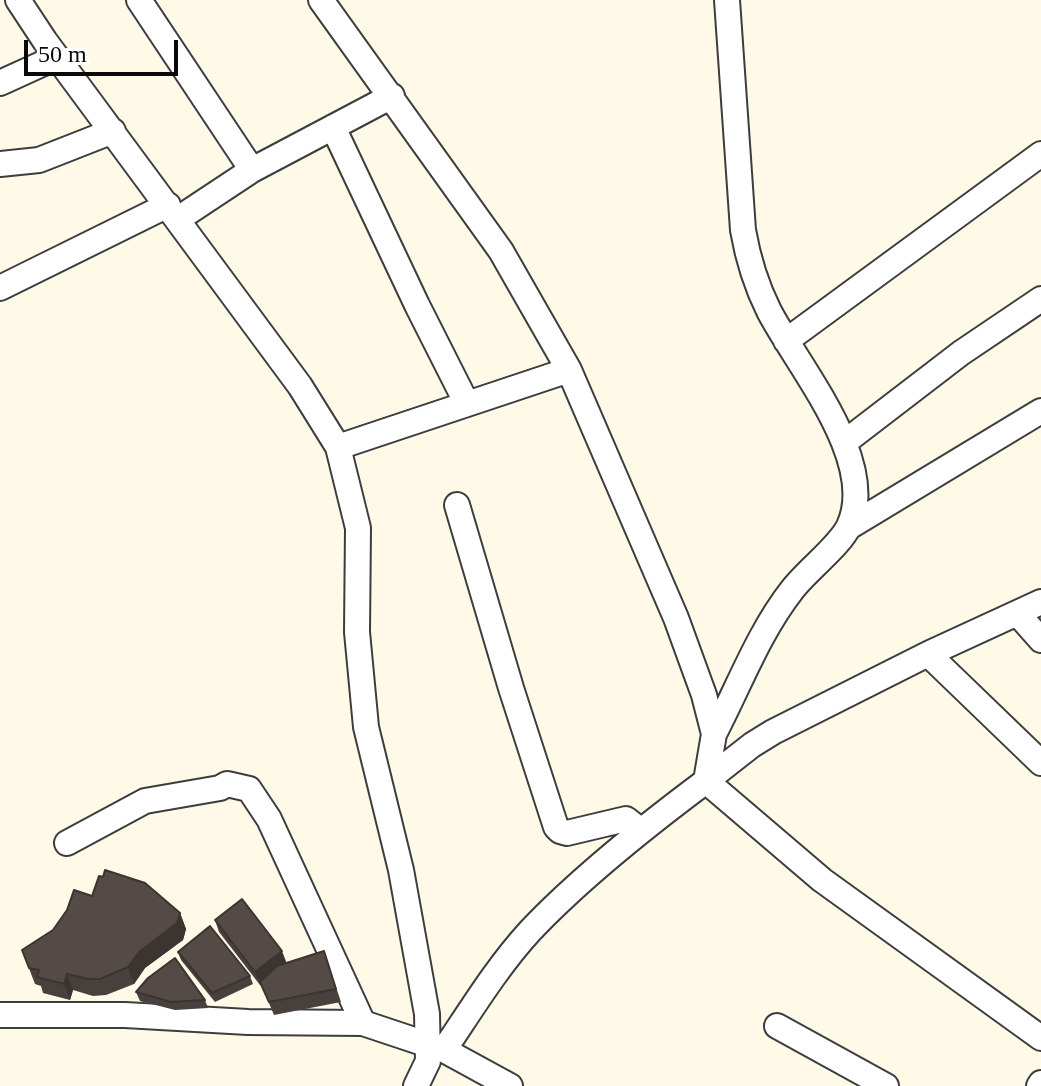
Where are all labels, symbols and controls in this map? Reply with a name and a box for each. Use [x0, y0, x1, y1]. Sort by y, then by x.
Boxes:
scale bar [28, 24, 182, 74]
text: 50 m [38, 41, 87, 67]

